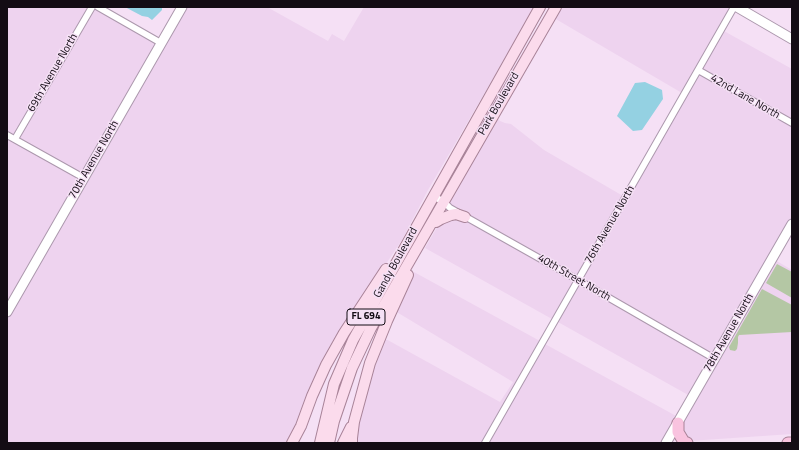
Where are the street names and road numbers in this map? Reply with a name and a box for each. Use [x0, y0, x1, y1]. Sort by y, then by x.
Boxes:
street label: 69th Avenue North [25, 32, 81, 114]
street label: Park Boulevard [476, 70, 522, 138]
street label: 42nd Lane North [708, 72, 782, 122]
street label: 70th Avenue North [66, 119, 122, 201]
street label: 76th Avenue North [582, 184, 638, 266]
street label: Gandy Boulevard [371, 226, 421, 300]
street label: 40th Street North [535, 252, 613, 304]
street label: 78th Avenue North [701, 292, 757, 374]
road number: FL 694 [347, 309, 385, 325]

